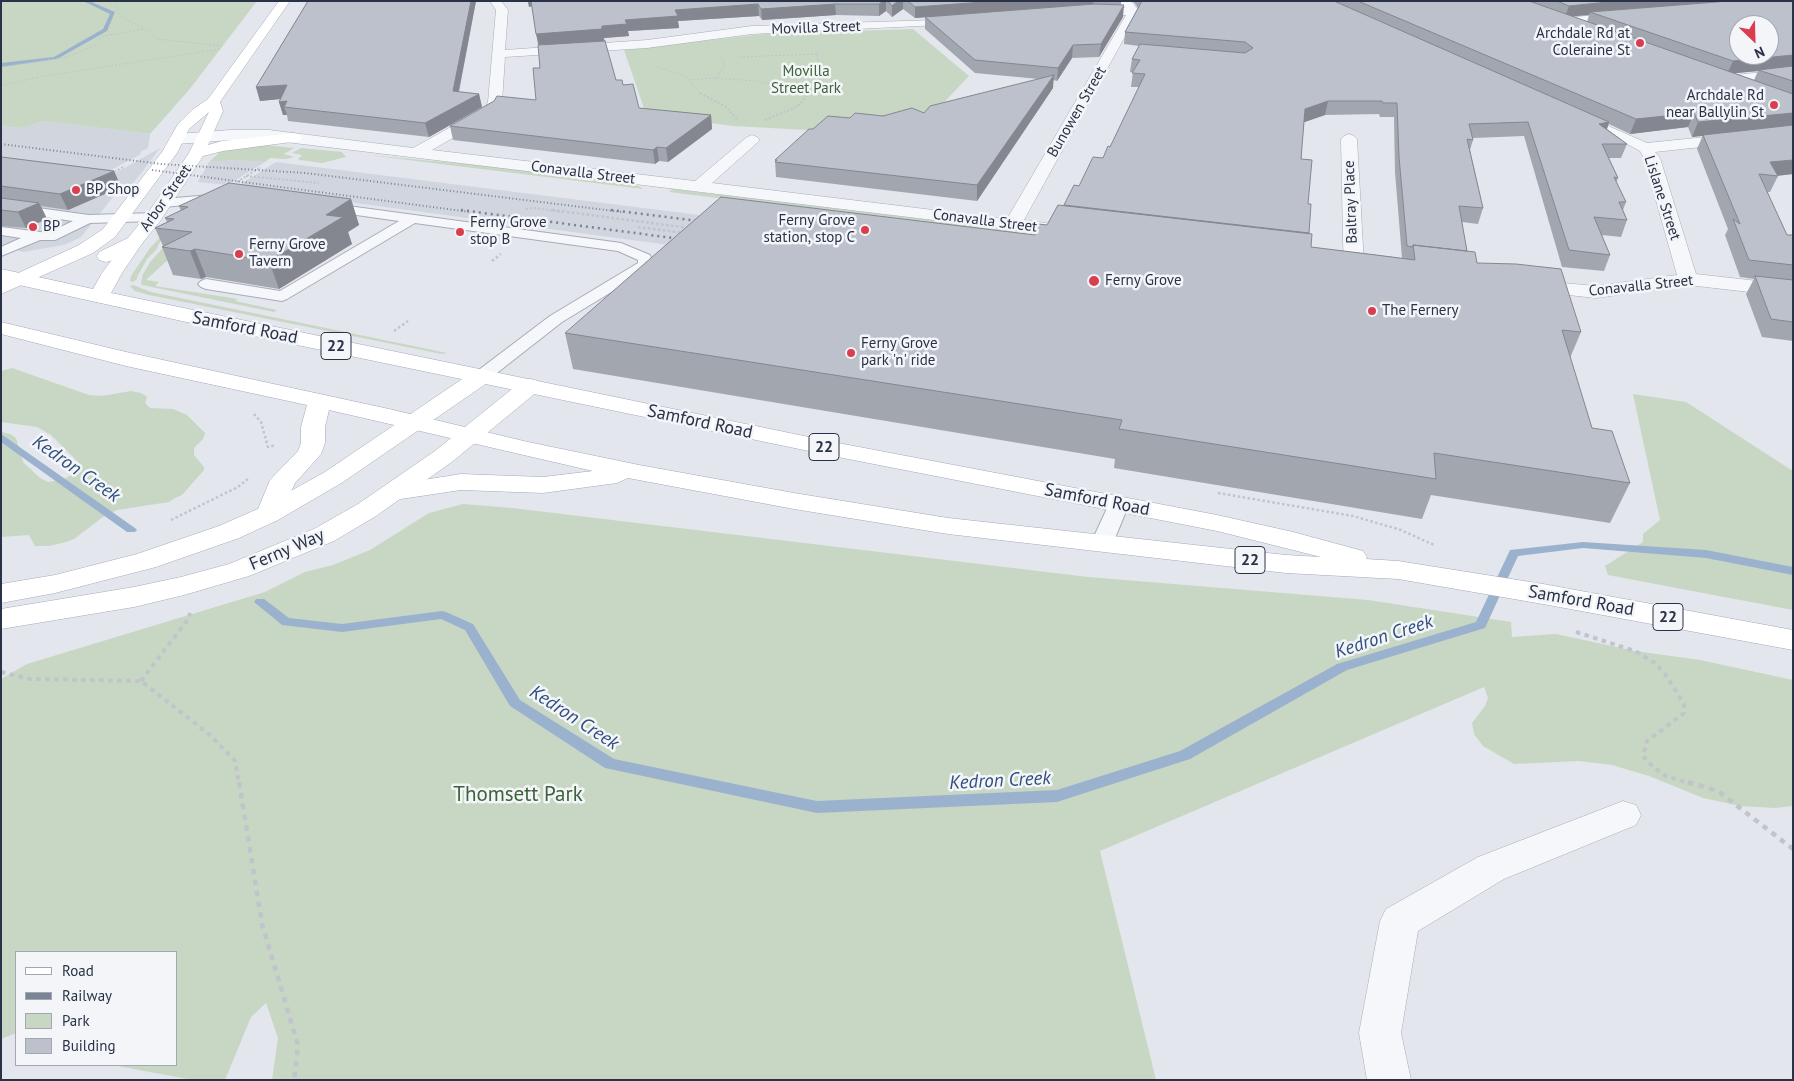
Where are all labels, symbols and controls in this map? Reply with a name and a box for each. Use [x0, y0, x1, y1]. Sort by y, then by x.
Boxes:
north arrow [1729, 15, 1779, 65]
street label: Movilla Street [771, 17, 861, 39]
place label: Archdale Rd at Coleraine St [1536, 25, 1630, 60]
marker: Archdale Rd at Coleraine St [1634, 37, 1646, 49]
text: N [1752, 43, 1768, 63]
park label: Movilla Street Park [771, 63, 841, 98]
street label: Bunowen Street [1044, 63, 1110, 161]
place label: Archdale Rd near Ballylin St [1666, 87, 1764, 122]
marker: Archdale Rd near Ballylin St [1768, 99, 1780, 111]
street label: Lislane Street [1640, 153, 1684, 243]
street label: Conavalla Street [530, 158, 636, 188]
street label: Baltray Place [1341, 160, 1361, 244]
street label: Arbor Street [136, 161, 196, 235]
place label: BP Shop [86, 181, 139, 199]
marker: BP Shop [70, 184, 82, 196]
street label: Conavalla Street [932, 206, 1038, 236]
place label: Ferny Grove station, stop C [763, 212, 855, 247]
place label: Ferny Grove stop B [470, 214, 546, 249]
place label: BP [43, 218, 60, 236]
marker: BP [27, 221, 39, 233]
marker: Ferny Grove station, stop C [859, 224, 871, 236]
marker: Ferny Grove stop B [454, 226, 466, 238]
place label: Ferny Grove Tavern [249, 236, 325, 271]
marker: Ferny Grove Tavern [233, 248, 245, 260]
place label: Ferny Grove [1105, 272, 1181, 290]
street label: Conavalla Street [1588, 272, 1694, 300]
marker: Ferny Grove [1087, 274, 1101, 288]
place label: The Fernery [1382, 302, 1459, 320]
marker: The Fernery [1366, 305, 1378, 317]
street label: Samford Road [190, 307, 300, 349]
road number: 22 [321, 332, 351, 360]
place label: Ferny Grove park 'n' ride [861, 335, 937, 370]
marker: Ferny Grove park 'n' ride [845, 347, 857, 359]
street label: Samford Road [645, 400, 755, 444]
water label: Kedron Creek [28, 430, 124, 508]
road number: 22 [809, 434, 839, 461]
street label: Samford Road [1042, 479, 1152, 521]
street label: Ferny Way [246, 525, 328, 575]
road number: 22 [1235, 546, 1265, 574]
street label: Samford Road [1526, 581, 1636, 621]
road number: 22 [1653, 604, 1683, 630]
water label: Kedron Creek [1332, 610, 1436, 664]
water label: Kedron Creek [525, 681, 623, 755]
water label: Kedron Creek [949, 767, 1051, 795]
park label: Thomsett Park [453, 782, 583, 808]
legend [15, 951, 178, 1066]
text: Road [62, 961, 94, 980]
text: Railway [62, 986, 112, 1005]
text: Park [62, 1011, 90, 1030]
text: Building [62, 1036, 116, 1055]

